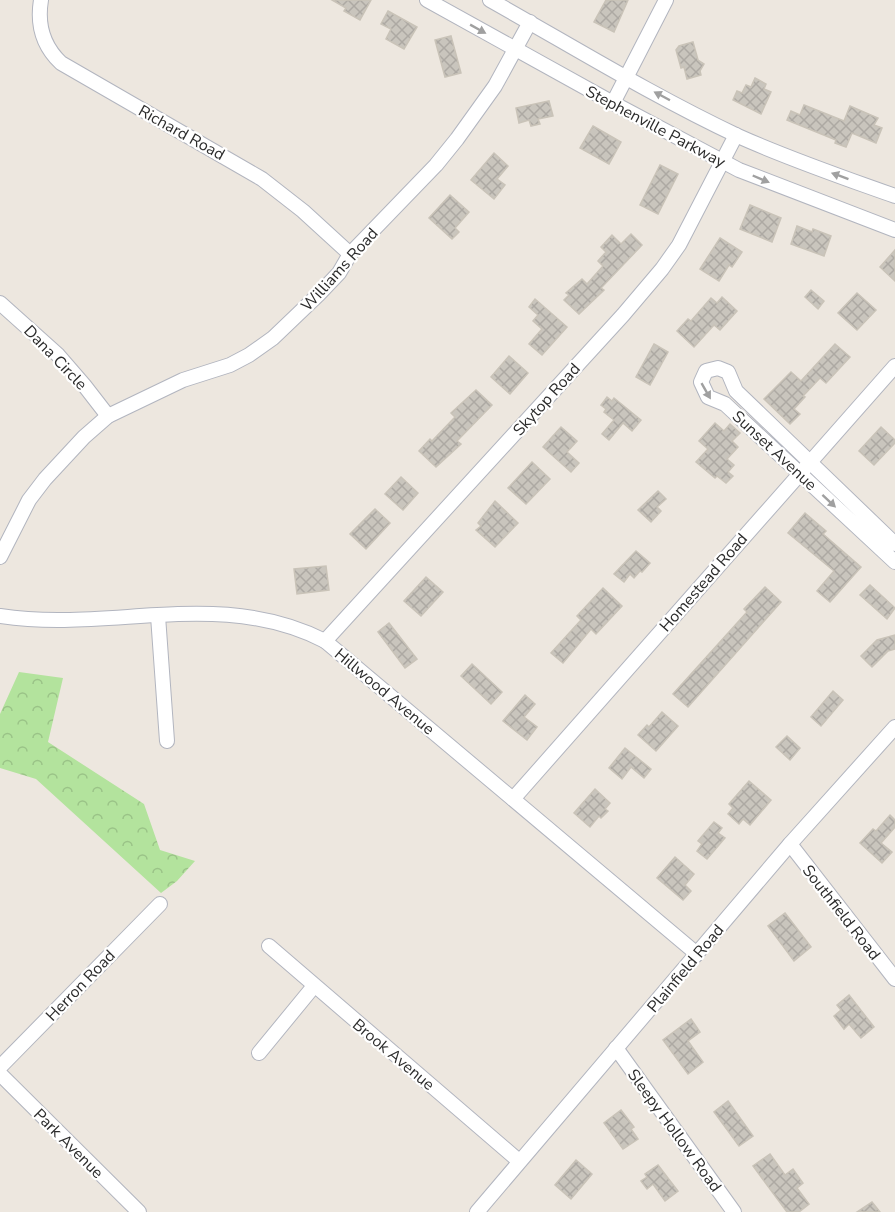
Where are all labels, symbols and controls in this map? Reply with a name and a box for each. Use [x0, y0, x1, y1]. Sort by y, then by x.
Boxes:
one-way arrow [470, 24, 487, 34]
street label: Stephenville Parkway [582, 81, 730, 173]
one-way arrow [654, 91, 671, 101]
street label: Richard Road [134, 100, 229, 166]
one-way arrow [831, 171, 849, 180]
one-way arrow [752, 175, 770, 184]
street label: Williams Road [296, 223, 383, 316]
street label: Dana Circle [19, 320, 92, 395]
street label: Skytop Road [508, 358, 585, 441]
one-way arrow [700, 382, 711, 399]
street label: Sunset Avenue [727, 406, 821, 496]
one-way arrow [822, 493, 836, 507]
street label: Homestead Road [655, 529, 753, 637]
street label: Hillwood Avenue [330, 643, 439, 740]
street label: Southfield Road [797, 860, 885, 965]
street label: Plainfield Road [642, 920, 729, 1017]
street label: Herron Road [41, 945, 120, 1026]
street label: Brook Avenue [348, 1014, 439, 1096]
street label: Sleepy Hollow Road [622, 1065, 726, 1197]
street label: Park Avenue [29, 1104, 108, 1183]

